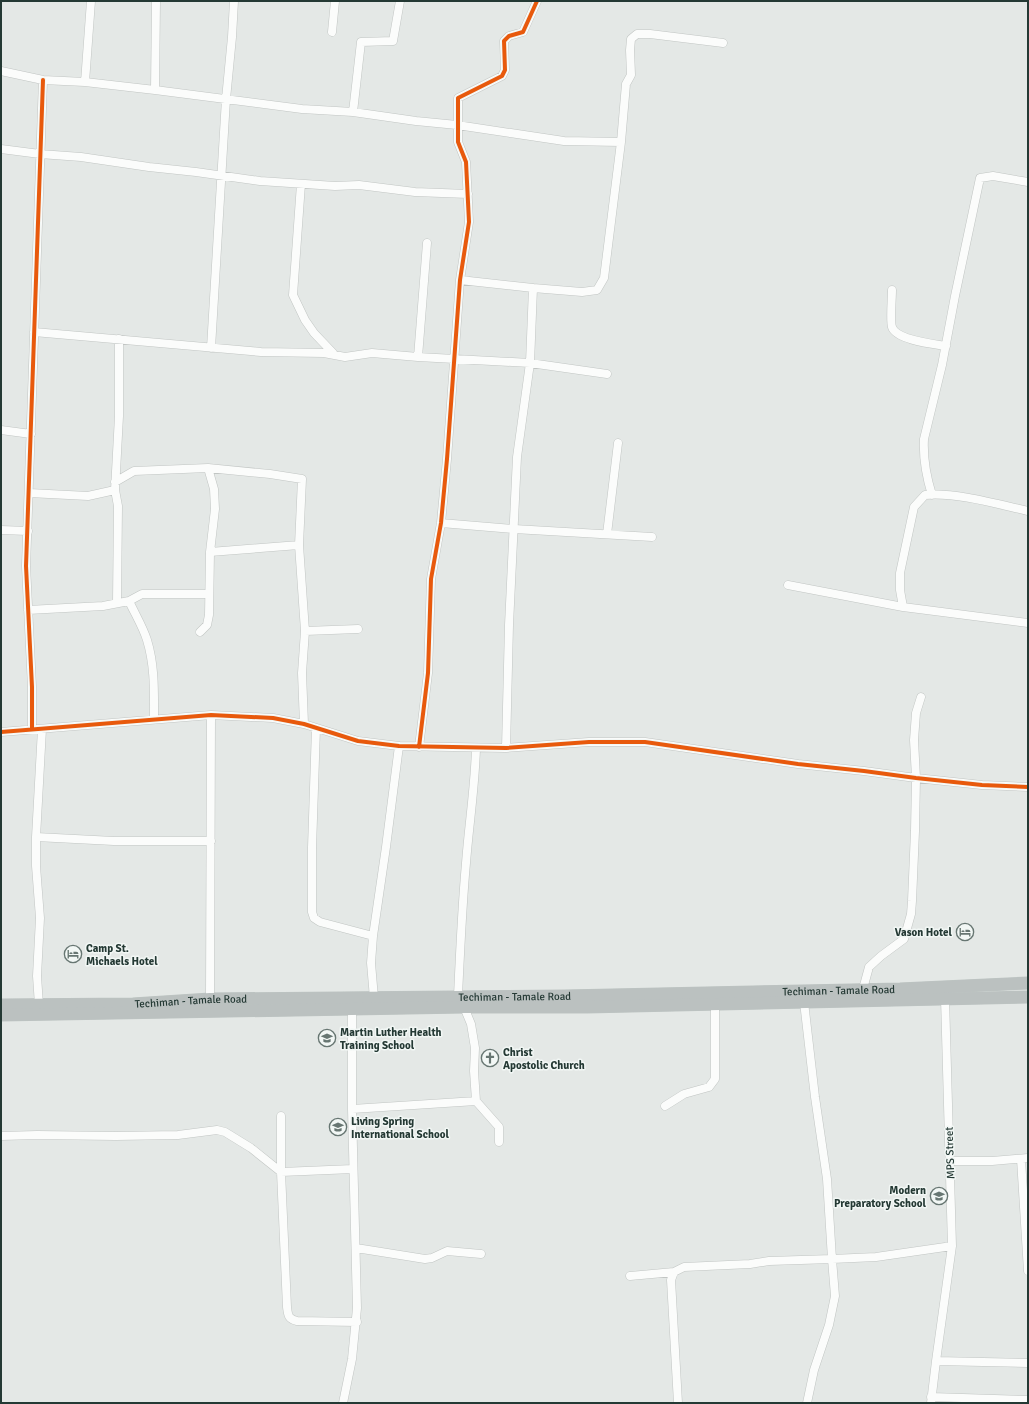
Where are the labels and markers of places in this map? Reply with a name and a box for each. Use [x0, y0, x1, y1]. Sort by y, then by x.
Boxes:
hotel icon: Vason Hotel [955, 922, 975, 942]
place label: Vason Hotel [895, 926, 953, 939]
place label: Camp St. Michaels Hotel [86, 942, 158, 968]
hotel icon: Camp St. Michaels Hotel [63, 944, 83, 964]
place label: Martin Luther Health Training School [340, 1026, 442, 1052]
school or university icon: Martin Luther Health Training School [317, 1028, 337, 1048]
place label: Christ Apostolic Church [503, 1046, 585, 1072]
church icon: Christ Apostolic Church [480, 1048, 500, 1068]
place label: Living Spring International School [351, 1115, 449, 1141]
school or university icon: Living Spring International School [328, 1117, 348, 1137]
place label: Modern Preparatory School [834, 1184, 927, 1210]
school or university icon: Modern Preparatory School [929, 1186, 949, 1206]

